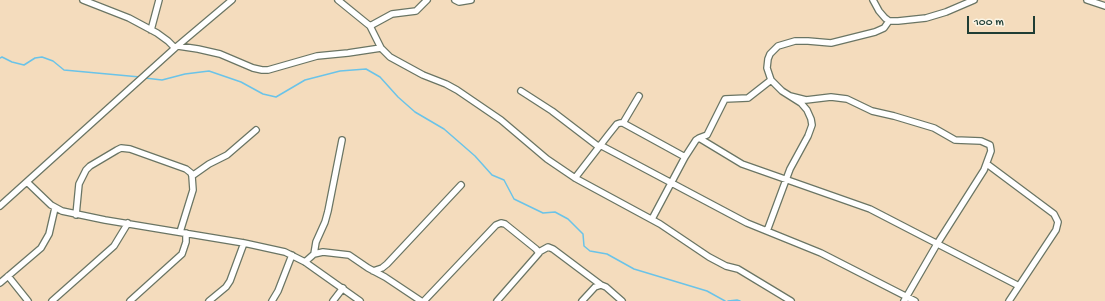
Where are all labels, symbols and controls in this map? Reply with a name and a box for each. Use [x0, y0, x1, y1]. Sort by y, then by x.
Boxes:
scale bar [969, 8, 1037, 34]
text: 100 m [974, 16, 1004, 30]

